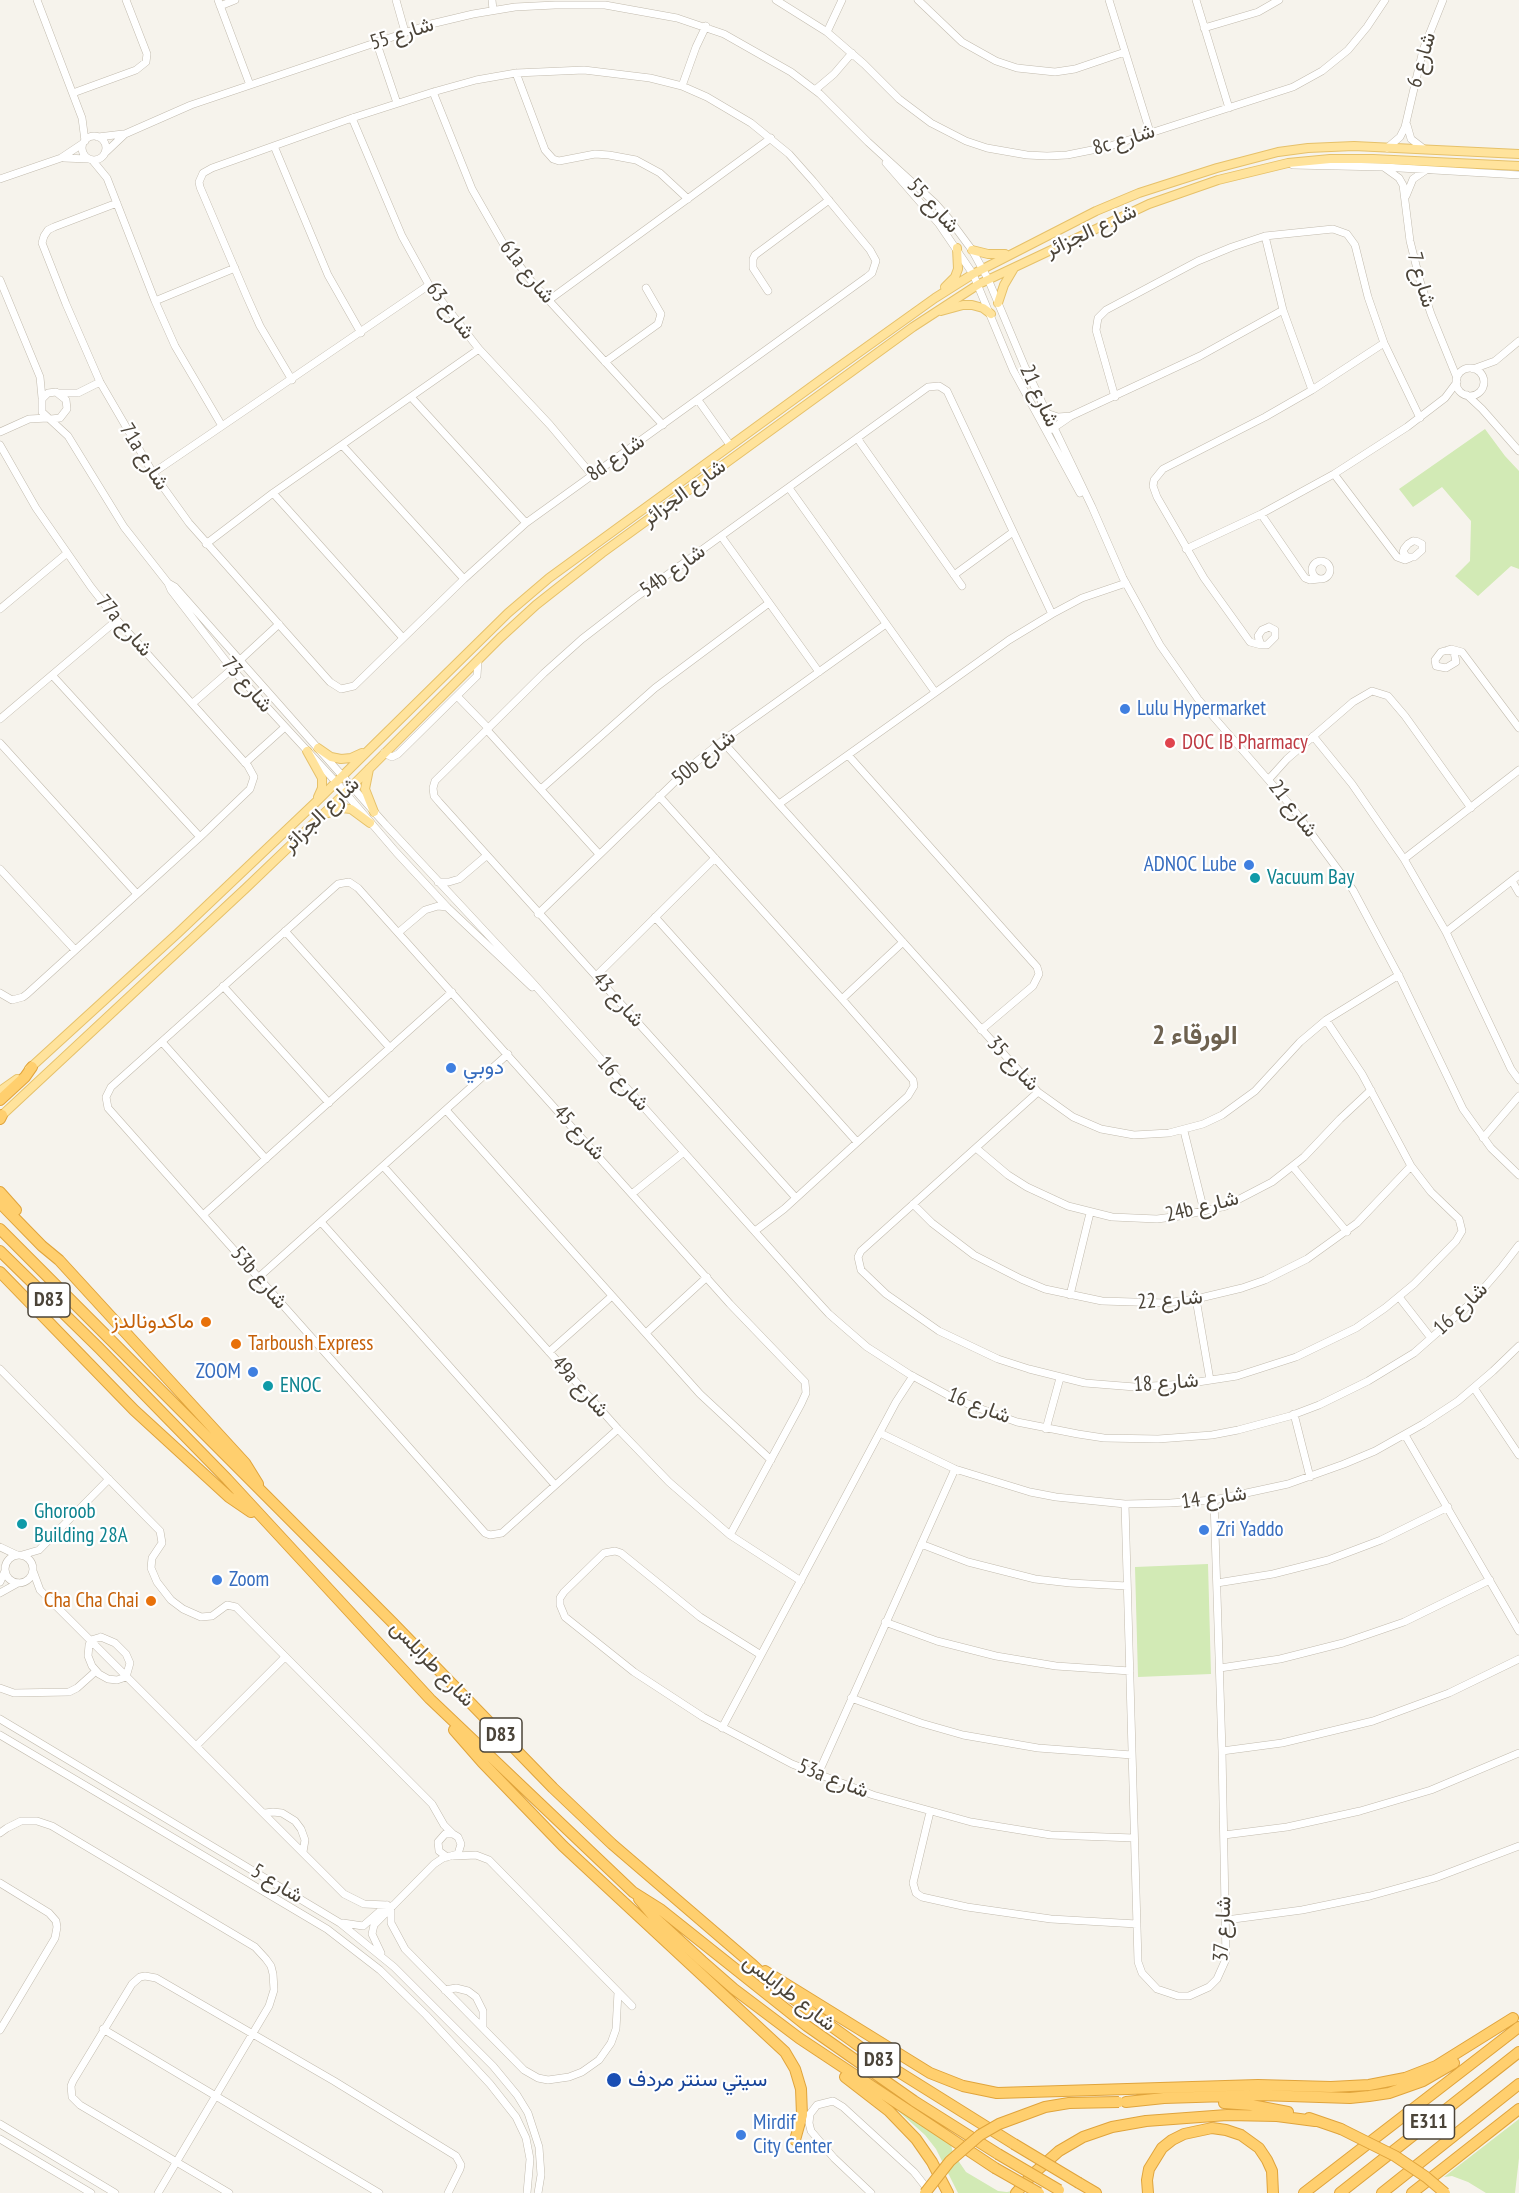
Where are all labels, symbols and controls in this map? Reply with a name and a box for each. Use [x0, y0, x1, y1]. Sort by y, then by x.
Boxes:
street label: شارع 55 [367, 12, 437, 56]
street label: شارع 6 [1402, 30, 1442, 90]
street label: 8c شارع [1090, 119, 1158, 161]
street label: شارع 55 [901, 173, 965, 239]
street label: شارع الجزائر [1041, 199, 1141, 263]
street label: 61a شارع [494, 235, 560, 309]
street label: شارع 7 [1401, 250, 1441, 310]
street label: شارع 63 [420, 277, 480, 345]
street label: شارع 21 [1014, 361, 1064, 431]
street label: 71a شارع [114, 419, 174, 495]
street label: 8d شارع [582, 429, 650, 487]
street label: شارع الجزائر [637, 454, 731, 532]
street label: 54b شارع [635, 539, 711, 603]
street label: 77a شارع [90, 590, 158, 662]
street label: شارع 73 [216, 652, 278, 718]
place label: Lulu Hypermarket [1137, 696, 1266, 722]
marker: Lulu Hypermarket [1118, 702, 1132, 716]
street label: 50b شارع [667, 725, 741, 791]
place label: DOC IB Pharmacy [1182, 730, 1308, 756]
marker: DOC IB Pharmacy [1163, 736, 1177, 750]
street label: شارع الجزائر [277, 772, 365, 858]
street label: شارع 21 [1263, 775, 1323, 843]
place label: ADNOC Lube [1144, 852, 1237, 878]
marker: ADNOC Lube [1242, 858, 1256, 872]
place label: Vacuum Bay [1267, 865, 1354, 891]
marker: Vacuum Bay [1248, 871, 1262, 885]
street label: شارع 43 [587, 967, 649, 1033]
district label: الورقاء 2 [1152, 1020, 1238, 1052]
street label: شارع 35 [981, 1031, 1045, 1097]
street label: شارع 16 [592, 1051, 654, 1117]
place label: دوبي [463, 1055, 504, 1081]
marker: دوبي [444, 1061, 458, 1075]
street label: شارع 45 [548, 1100, 610, 1166]
street label: 24b شارع [1163, 1186, 1241, 1228]
street label: 53b شارع [225, 1242, 293, 1314]
street label: شارع 16 [1429, 1277, 1493, 1341]
road number: D83 [28, 1283, 70, 1317]
street label: شارع 22 [1136, 1285, 1204, 1315]
place label: ماكدونالدز [112, 1309, 194, 1335]
marker: ماكدونالدز [199, 1315, 213, 1329]
place label: Tarboush Express [248, 1331, 373, 1357]
marker: Tarboush Express [229, 1337, 243, 1351]
street label: 49a شارع [546, 1351, 614, 1423]
place label: ZOOM [196, 1359, 241, 1385]
marker: ZOOM [246, 1365, 260, 1379]
street label: شارع 18 [1132, 1368, 1200, 1398]
place label: ENOC [280, 1373, 321, 1399]
marker: ENOC [261, 1379, 275, 1393]
street label: شارع 16 [944, 1382, 1014, 1430]
street label: شارع 14 [1180, 1481, 1248, 1515]
place label: Ghoroob Building 28A [34, 1499, 128, 1549]
marker: Ghoroob Building 28A [15, 1517, 29, 1531]
place label: Zri Yaddo [1216, 1517, 1284, 1543]
marker: Zri Yaddo [1197, 1523, 1211, 1537]
place label: Zoom [229, 1567, 269, 1593]
marker: Zoom [210, 1573, 224, 1587]
place label: Cha Cha Chai [44, 1588, 139, 1614]
marker: Cha Cha Chai [144, 1594, 158, 1608]
street label: شارع طرابلس [384, 1615, 480, 1713]
road number: D83 [480, 1718, 522, 1752]
street label: 53a شارع [794, 1754, 872, 1804]
street label: شارع 5 [246, 1859, 308, 1909]
street label: شارع 37 [1209, 1896, 1237, 1962]
street label: شارع طرابلس [738, 1949, 840, 2037]
road number: D83 [858, 2043, 900, 2077]
place label: سيتي سنتر مردف [628, 2067, 767, 2093]
marker: سيتي سنتر مردف [605, 2071, 623, 2089]
road number: E311 [1404, 2105, 1454, 2139]
place label: Mirdif City Center [753, 2110, 832, 2160]
marker: Mirdif City Center [734, 2128, 748, 2142]

